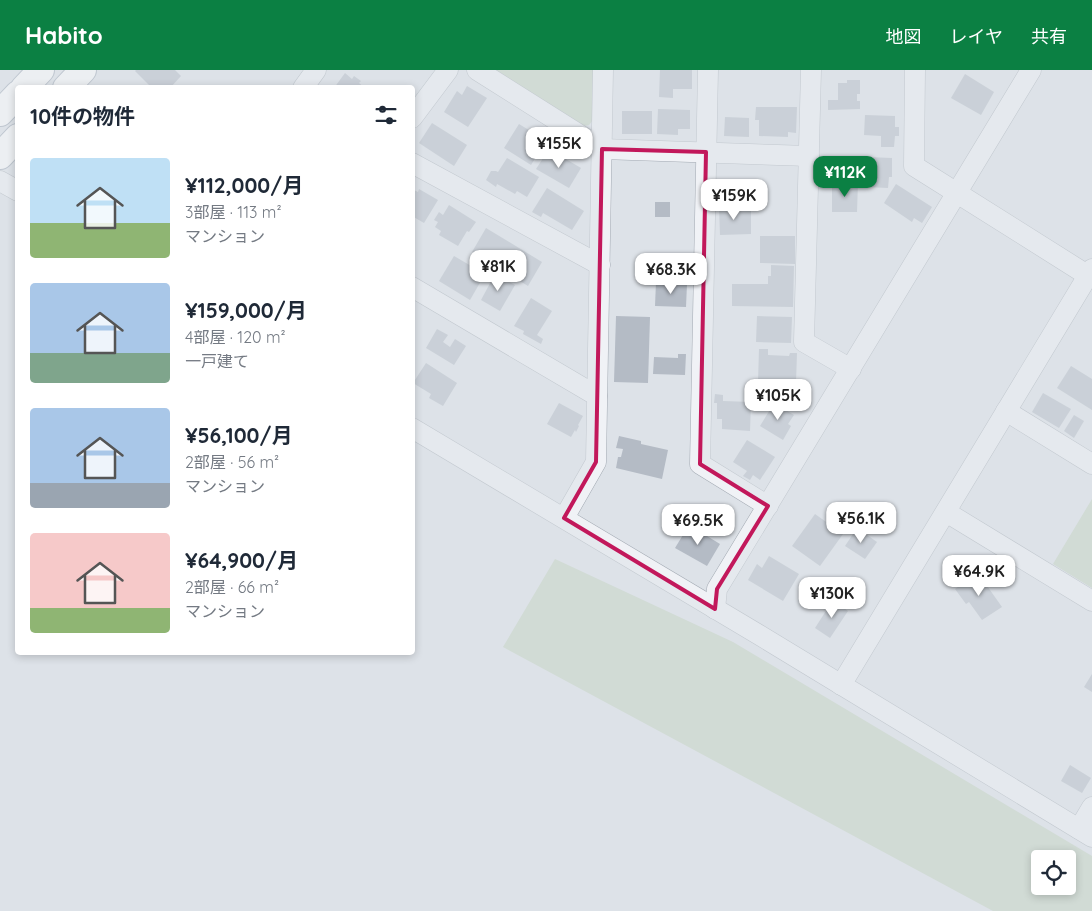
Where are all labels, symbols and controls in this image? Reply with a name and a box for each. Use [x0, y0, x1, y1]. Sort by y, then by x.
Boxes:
text: Habito [25, 20, 103, 50]
text: 地図 [886, 25, 922, 48]
text: レイヤ [950, 25, 1003, 48]
text: 共有 [1031, 25, 1067, 48]
icon: filters [372, 101, 400, 129]
text: 10件の物件 [30, 103, 135, 129]
pin: ¥155K [524, 126, 594, 169]
text: ¥155K [537, 133, 581, 153]
pin: ¥112K [810, 156, 880, 198]
text: ¥112K [824, 162, 866, 182]
text: ¥112,000/月 [185, 172, 303, 198]
icon: home [70, 178, 130, 238]
pin: ¥159K [699, 178, 769, 221]
text: ¥159K [712, 185, 756, 205]
text: 3部屋 · 113 m² [185, 202, 282, 222]
text: マンション [185, 226, 265, 246]
pin: ¥81K [468, 250, 528, 292]
pin: ¥68.3K [630, 252, 712, 295]
text: ¥81K [480, 256, 516, 276]
text: ¥68.3K [646, 259, 696, 279]
text: ¥159,000/月 [185, 297, 307, 323]
icon: home [70, 303, 130, 363]
text: 4部屋 · 120 m² [185, 327, 286, 347]
text: 一戸建て [185, 351, 249, 371]
pin: ¥105K [743, 378, 813, 421]
text: ¥105K [755, 385, 801, 405]
text: ¥56,100/月 [185, 422, 292, 448]
icon: home [70, 428, 130, 488]
text: 2部屋 · 56 m² [185, 452, 279, 472]
text: マンション [185, 476, 265, 496]
pin: ¥56.1K [820, 502, 902, 544]
pin: ¥69.5K [657, 504, 739, 546]
text: ¥56.1K [837, 508, 885, 528]
text: ¥69.5K [673, 510, 723, 530]
text: ¥64,900/月 [185, 547, 298, 573]
icon: home [70, 553, 130, 613]
pin: ¥64.9K [938, 554, 1020, 597]
text: ¥64.9K [953, 561, 1005, 581]
pin: ¥130K [797, 576, 867, 619]
text: 2部屋 · 66 m² [185, 577, 279, 597]
text: ¥130K [810, 583, 854, 603]
text: マンション [185, 601, 265, 621]
map controls [1031, 850, 1076, 895]
button: locate [1031, 850, 1076, 895]

